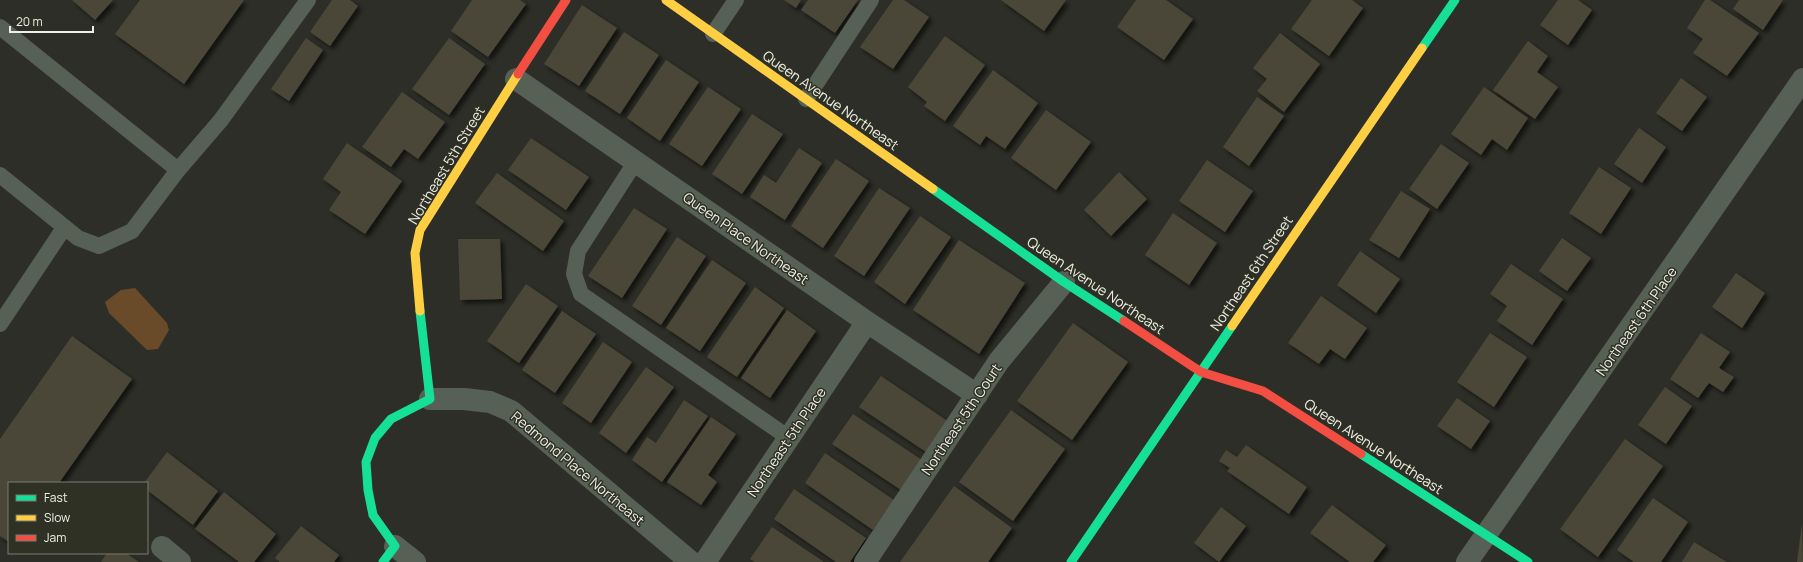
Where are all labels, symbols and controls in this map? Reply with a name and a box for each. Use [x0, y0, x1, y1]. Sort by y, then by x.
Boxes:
scale bar [10, 8, 93, 34]
text: 20 m [16, 13, 43, 30]
street label: Queen Avenue Northeast [759, 46, 903, 154]
street label: Northeast 5th Street [403, 102, 489, 227]
street label: Queen Place Northeast [679, 187, 813, 289]
street label: Northeast 6th Street [1205, 211, 1297, 334]
street label: Queen Avenue Northeast [1024, 232, 1169, 338]
street label: Northeast 6th Place [1591, 263, 1681, 379]
street label: Northeast 5th Court [917, 359, 1006, 478]
street label: Northeast 5th Place [742, 383, 830, 501]
street label: Queen Avenue Northeast [1301, 394, 1447, 498]
street label: Redmond Place Northeast [507, 407, 649, 530]
legend [8, 482, 148, 554]
text: Fast [44, 489, 68, 506]
text: Slow [44, 509, 70, 526]
text: Jam [44, 529, 66, 546]

